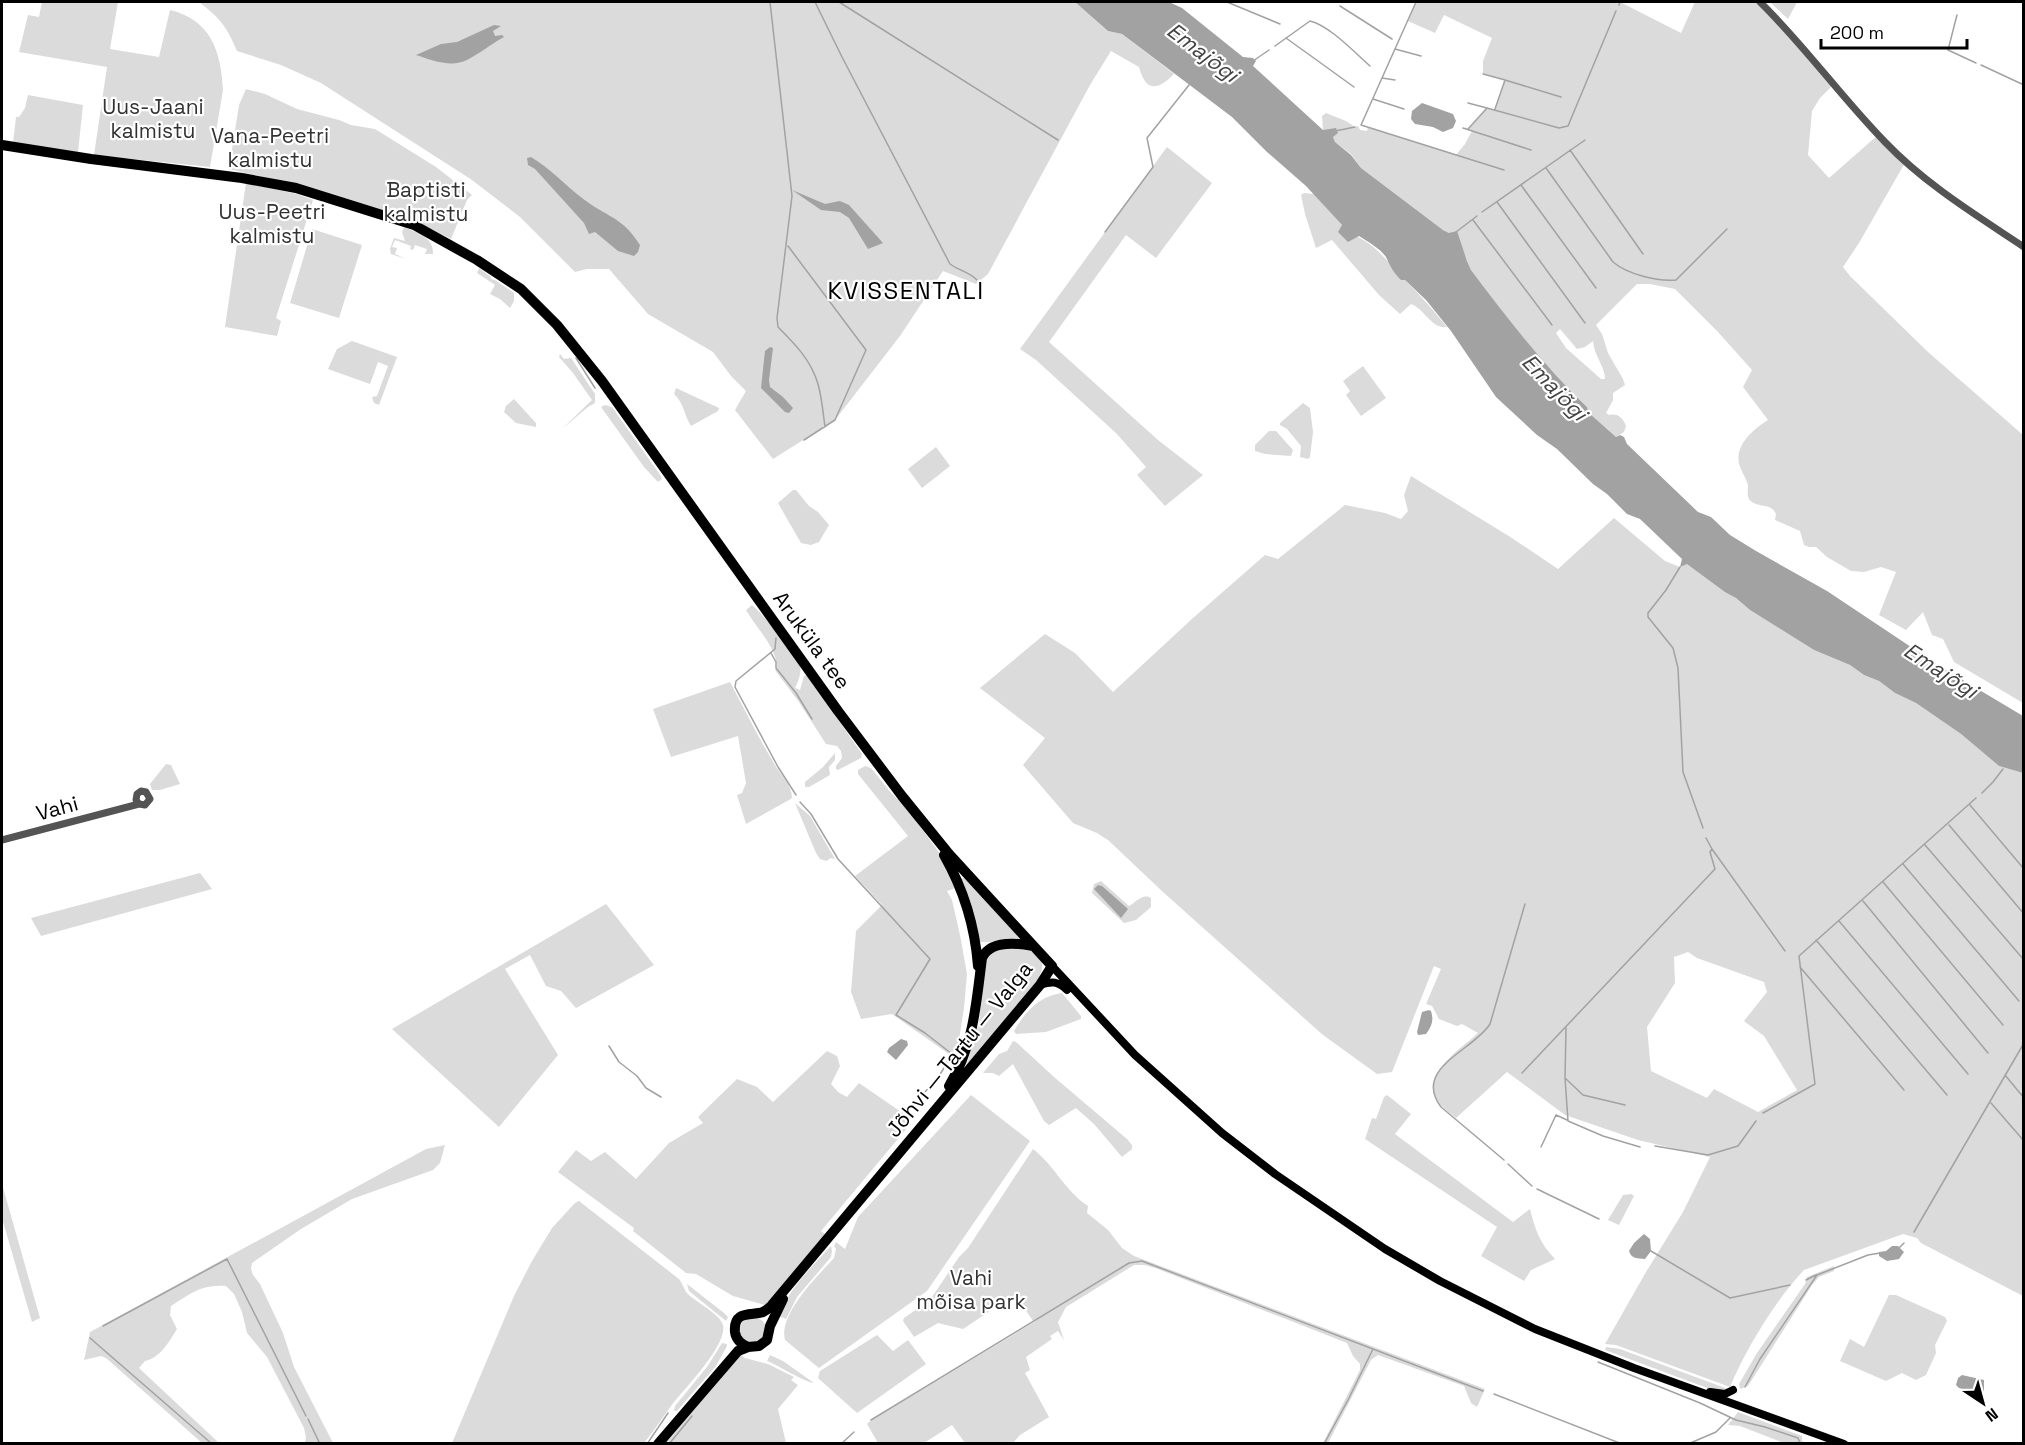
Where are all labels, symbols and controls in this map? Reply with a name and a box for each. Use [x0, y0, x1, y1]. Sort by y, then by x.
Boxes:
scale bar [1821, 12, 1966, 50]
water label: Emajõgi [1162, 16, 1246, 90]
text: 200 m [1830, 21, 1884, 44]
park label: Uus-Jaani kalmistu [102, 93, 204, 144]
park label: Vana-Peetri kalmistu [211, 122, 329, 173]
park label: Baptisti kalmistu [384, 176, 468, 227]
park label: Uus-Peetri kalmistu [219, 198, 325, 249]
district label: KVISSENTALI [827, 275, 985, 306]
water label: Emajõgi [1516, 348, 1596, 428]
street label: Aruküla tee [767, 586, 857, 694]
water label: Emajõgi [1899, 636, 1985, 706]
street label: Vahi [33, 789, 81, 827]
street label: Jõhvi — Tartu — Valga [880, 956, 1038, 1142]
park label: Vahi mõisa park [916, 1264, 1026, 1315]
north arrow [1953, 1373, 2013, 1433]
text: N [1981, 1403, 2002, 1426]

